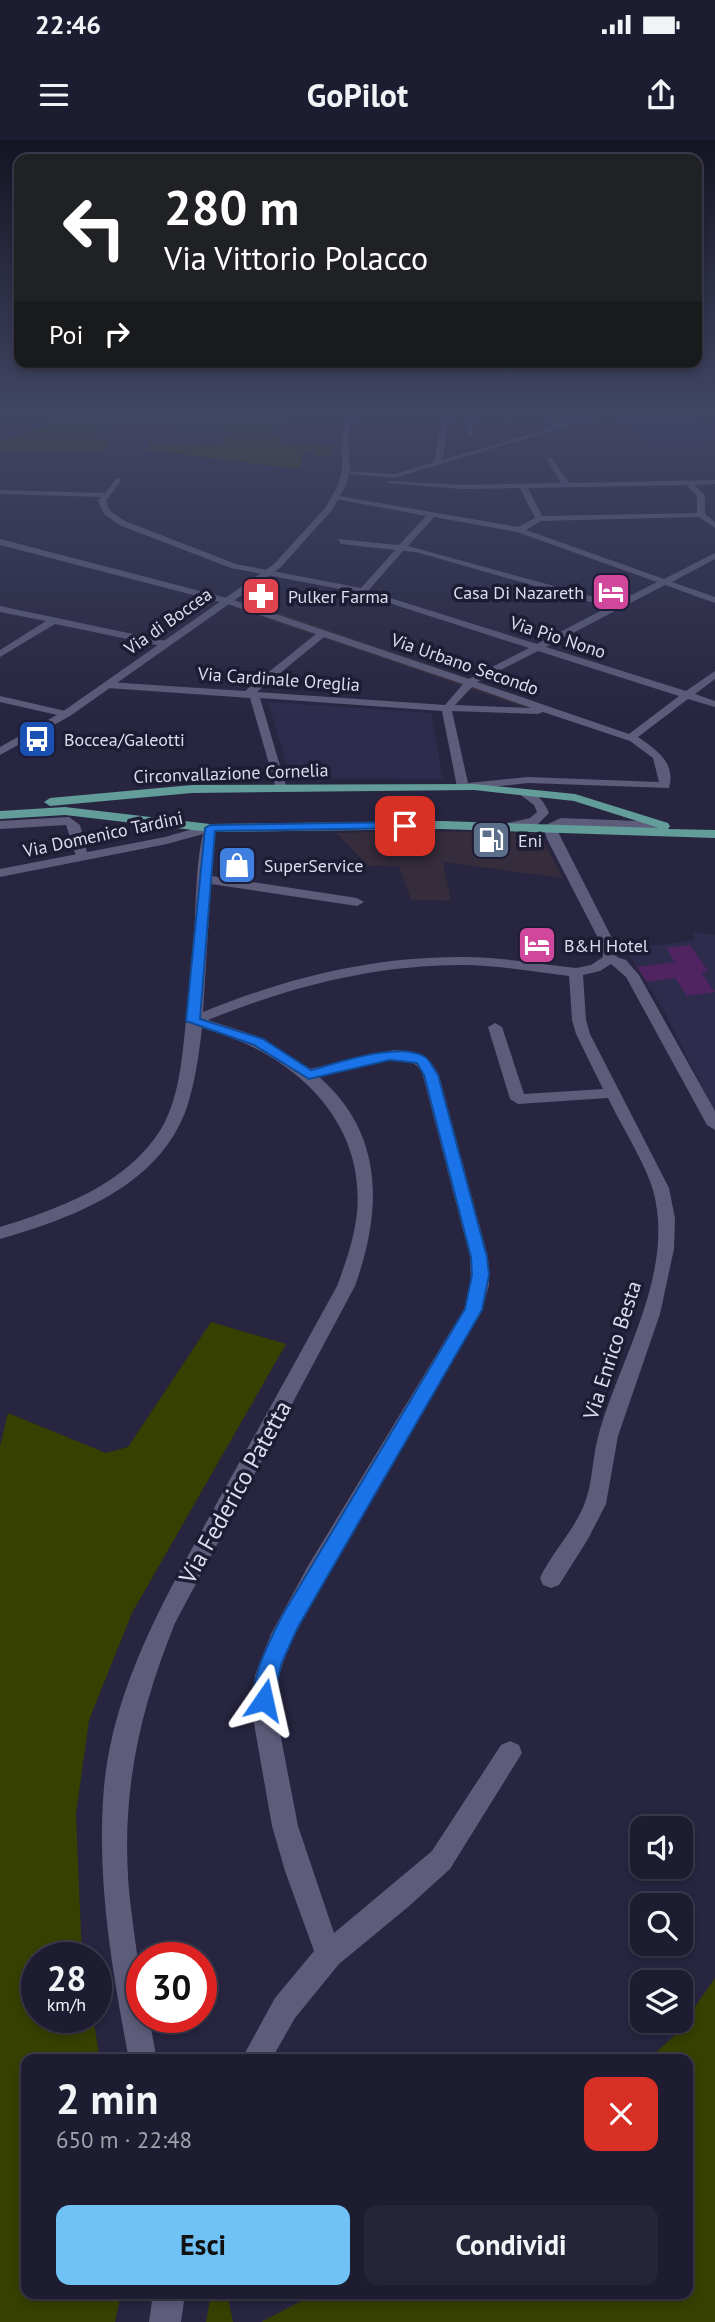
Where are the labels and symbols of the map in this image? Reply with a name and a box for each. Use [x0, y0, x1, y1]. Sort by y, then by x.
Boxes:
hotel icon: Casa Di Nazareth [590, 571, 632, 613]
pharmacy icon: Pulker Farma [240, 575, 282, 617]
place label: Casa Di Nazareth [453, 581, 584, 604]
street label: Via di Boccea [119, 582, 216, 660]
place label: Pulker Farma [288, 585, 389, 608]
street label: Via Pio Nono [506, 610, 609, 663]
street label: Via Urbano Secondo [387, 628, 542, 700]
street label: Via Cardinale Oreglia [196, 662, 361, 696]
bus stop icon: Boccea/Galeotti [16, 718, 58, 760]
place label: Boccea/Galeotti [64, 728, 185, 751]
street label: Circonvallazione Cornelia [133, 758, 329, 788]
pin [375, 796, 435, 856]
street label: Via Domenico Tardini [20, 806, 185, 862]
fuel station icon: Eni [470, 819, 512, 861]
place label: Eni [518, 829, 542, 852]
shop icon: SuperService [216, 844, 258, 886]
place label: SuperService [264, 854, 363, 877]
hotel icon: B&H Hotel [516, 924, 558, 966]
place label: B&H Hotel [564, 934, 649, 957]
street label: Via Enrico Besta [577, 1277, 647, 1424]
street label: Via Federico Patetta [171, 1395, 298, 1590]
position arrow [227, 1663, 301, 1737]
speed limit sign: 30 [126, 1942, 217, 2033]

